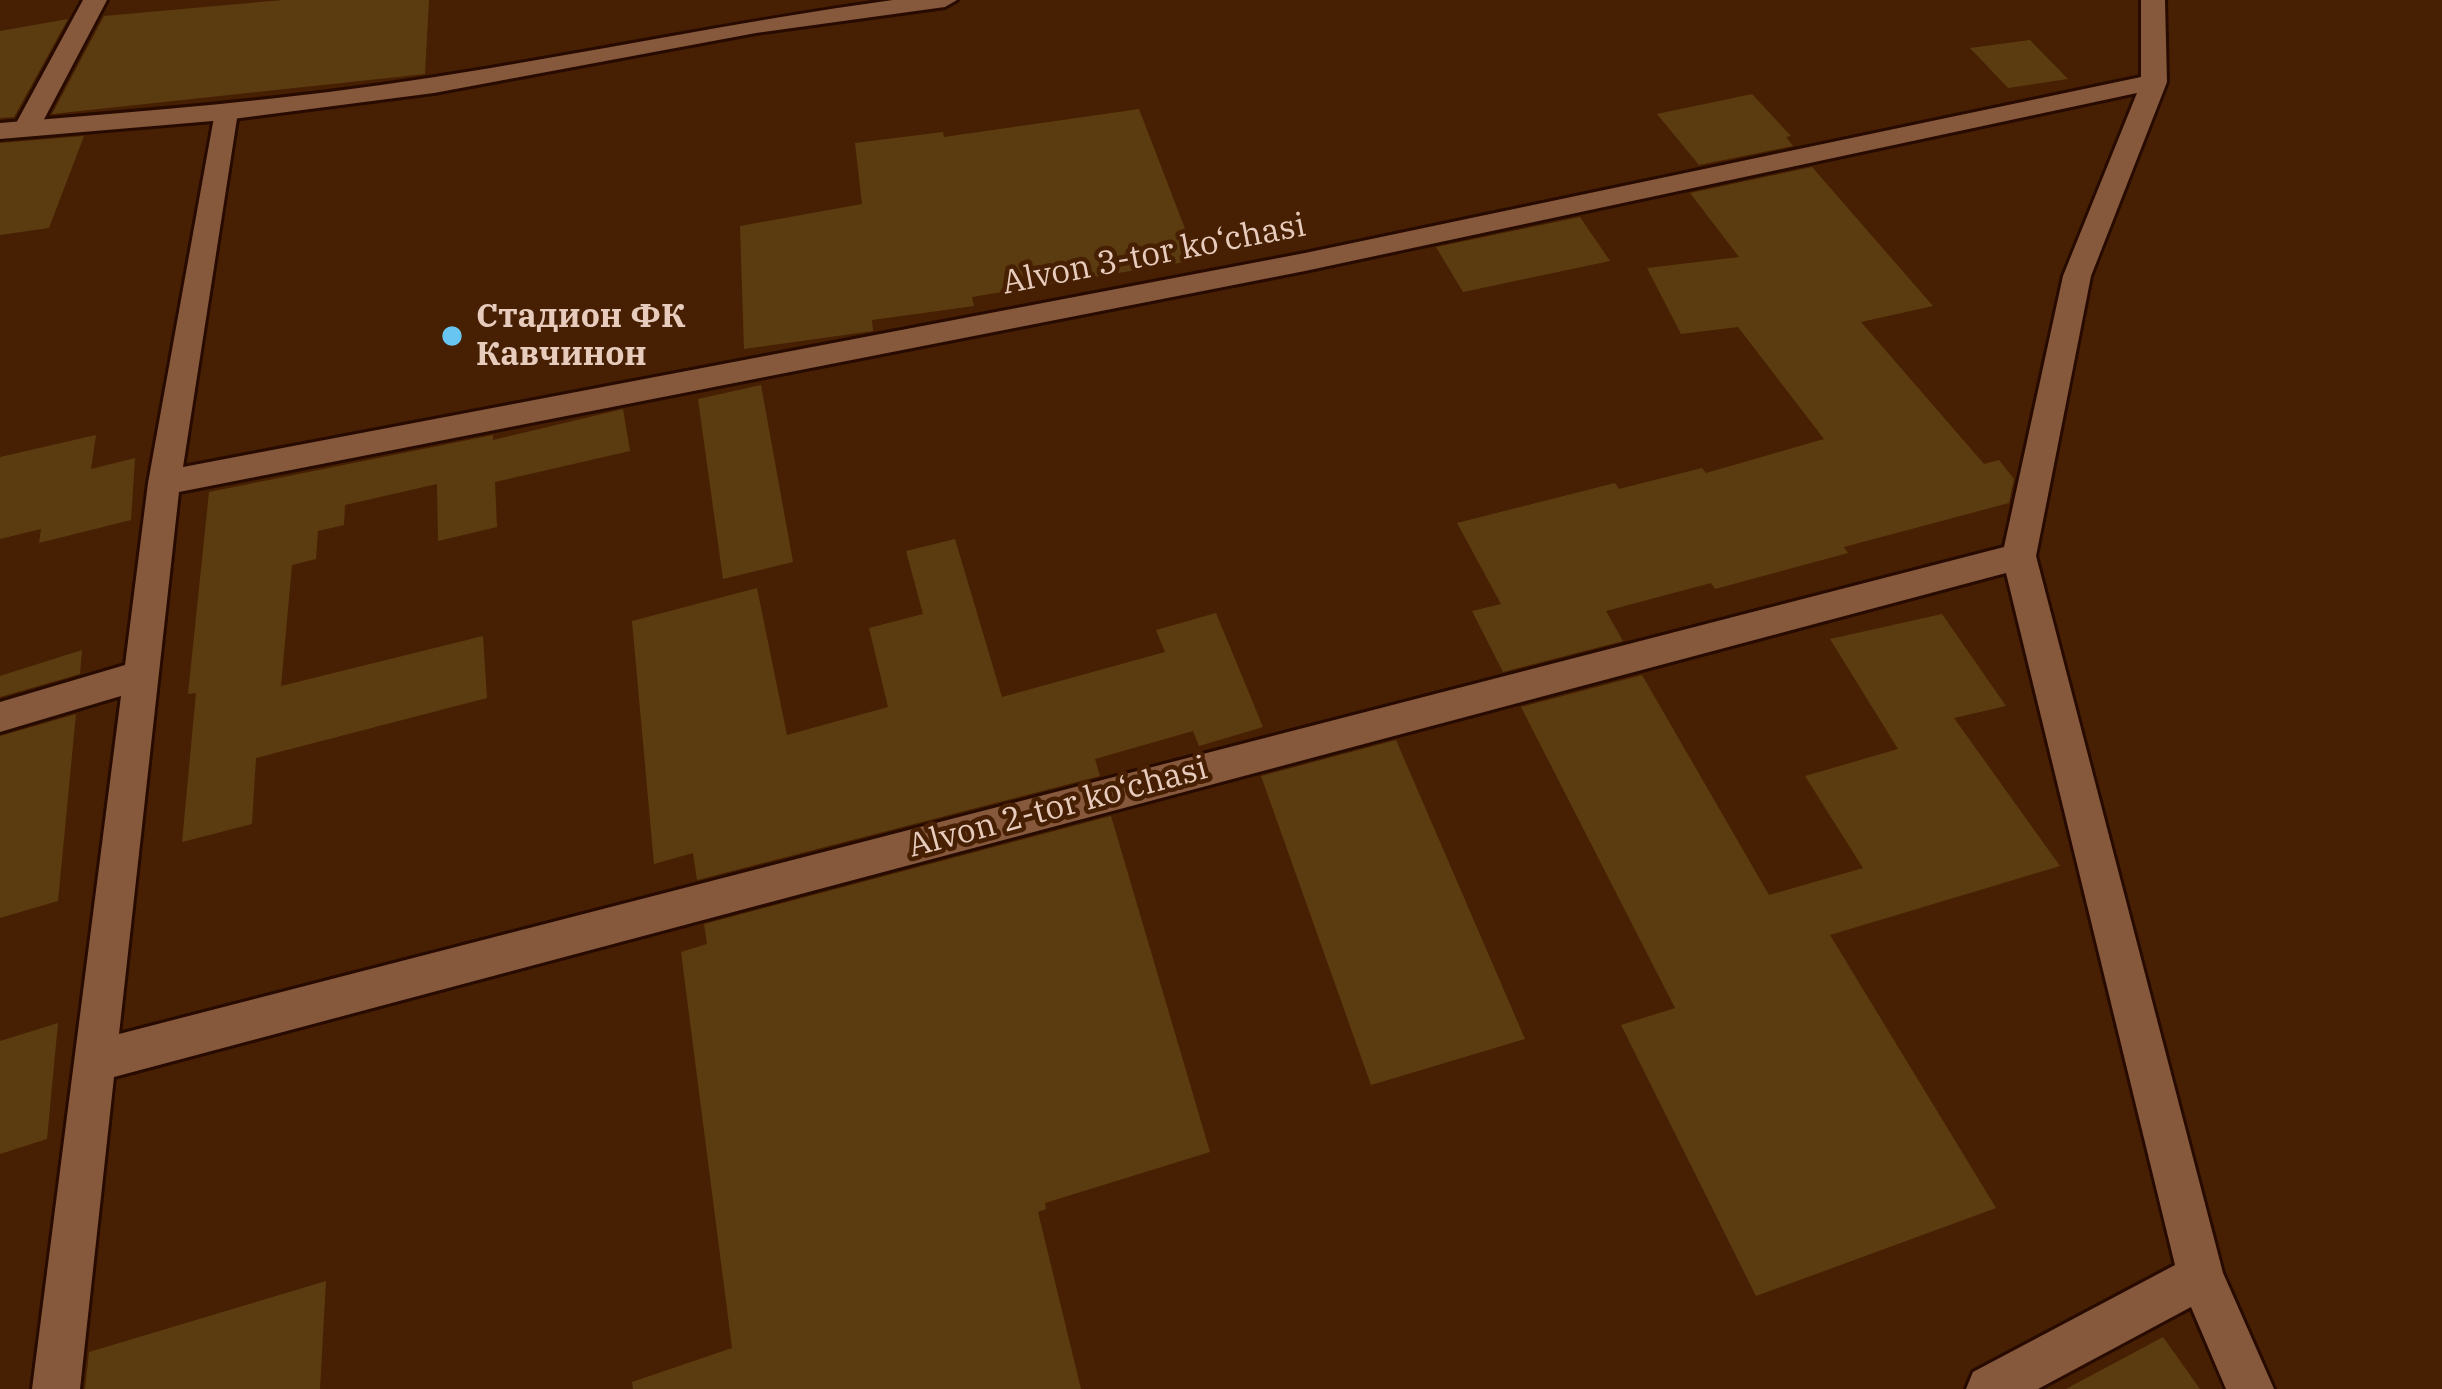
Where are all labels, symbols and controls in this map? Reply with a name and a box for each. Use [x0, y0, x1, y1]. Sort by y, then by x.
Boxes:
street label: Alvon 3-tor ko‘chasi [999, 206, 1309, 304]
place label: Стадион ФК Кавчинон [476, 297, 686, 375]
marker: Стадион ФК Кавчинон [439, 323, 465, 349]
street label: Alvon 2-tor ko‘chasi [904, 749, 1212, 867]

